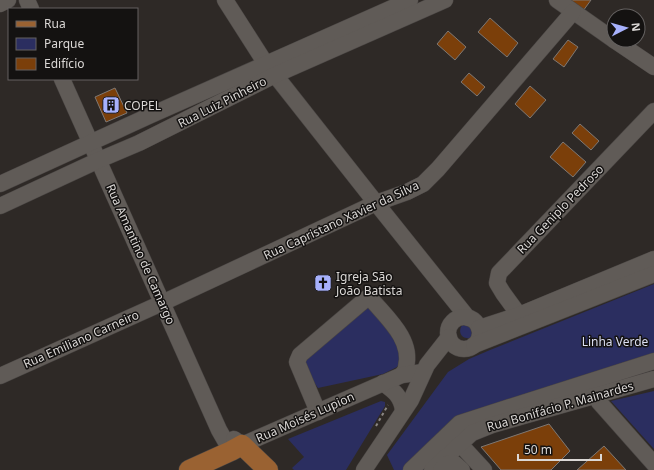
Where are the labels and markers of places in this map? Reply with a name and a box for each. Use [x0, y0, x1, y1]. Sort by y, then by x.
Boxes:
building icon: COPEL [101, 95, 121, 115]
place label: COPEL [124, 97, 161, 114]
place label: Igreja São João Batista [335, 268, 402, 299]
church icon: Igreja São João Batista [313, 273, 333, 293]

